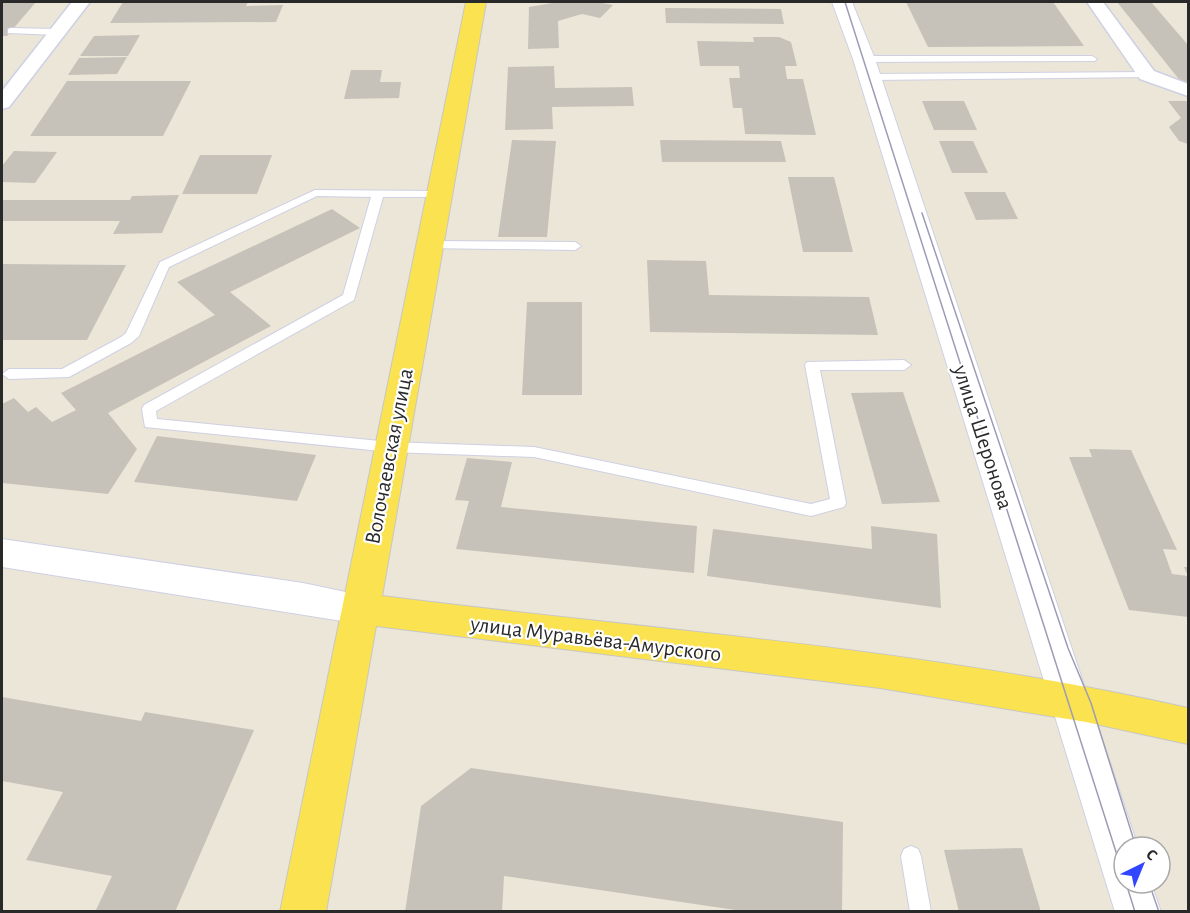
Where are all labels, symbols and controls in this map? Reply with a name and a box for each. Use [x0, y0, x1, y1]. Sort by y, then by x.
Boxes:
street label: улица Шеронова [949, 362, 1017, 512]
street label: Волочаевская улица [361, 366, 417, 546]
street label: улица Муравьёва-Амурского [468, 613, 723, 665]
north arrow [1112, 835, 1172, 895]
text: С [1143, 846, 1160, 864]

